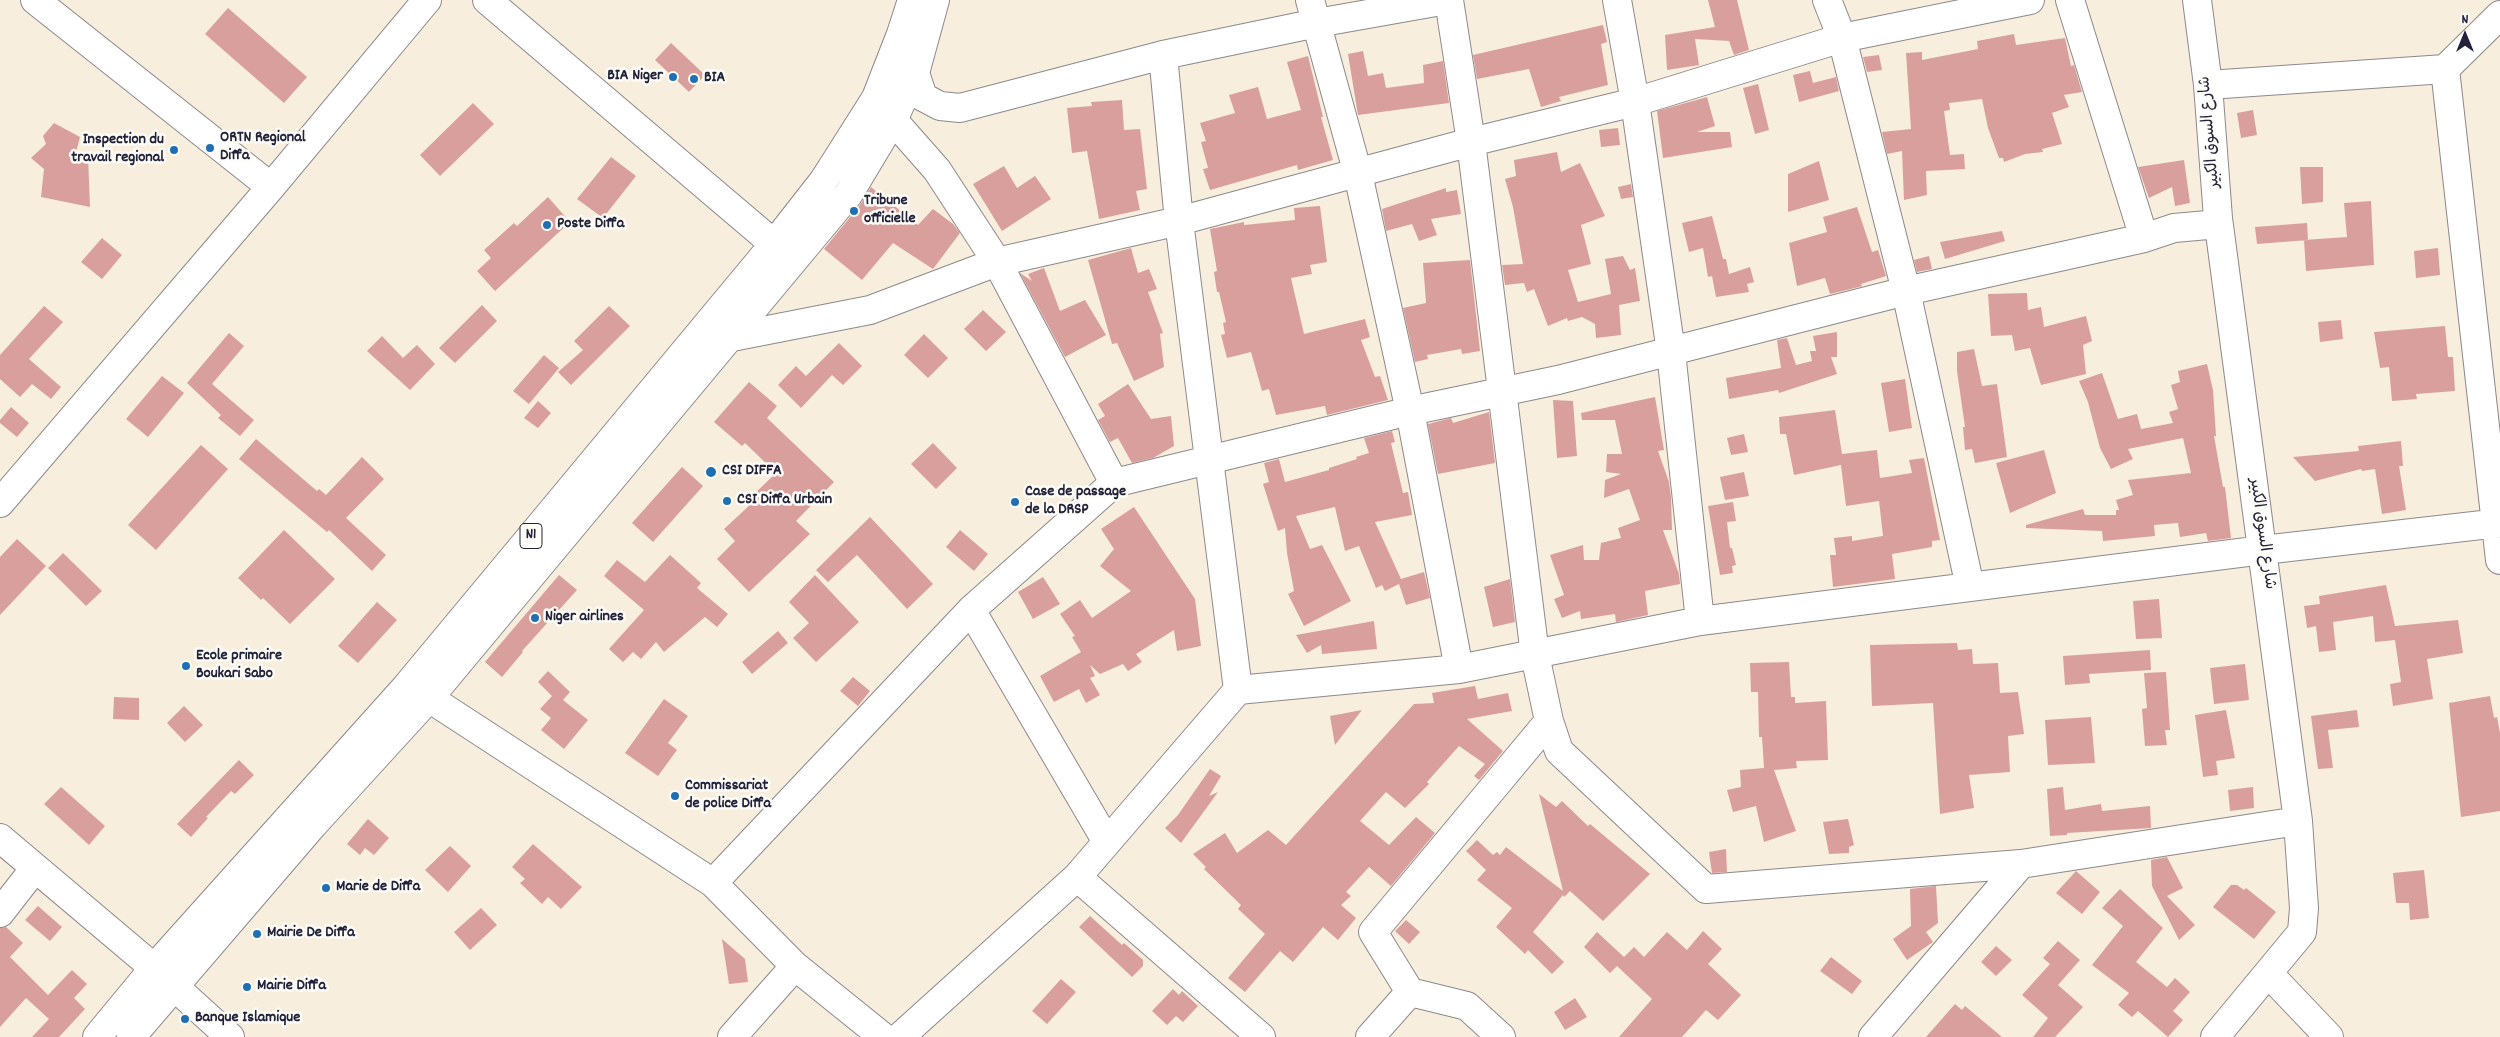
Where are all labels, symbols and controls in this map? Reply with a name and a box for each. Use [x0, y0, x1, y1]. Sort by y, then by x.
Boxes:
north arrow [2440, 10, 2490, 60]
text: N [2462, 10, 2468, 30]
place label: BIA Niger [607, 67, 663, 87]
place label: BIA [704, 69, 725, 89]
marker: BIA Niger [667, 71, 679, 83]
marker: BIA [688, 73, 700, 85]
street label: شارع السوق الكبير [2197, 75, 2225, 189]
place label: ORTN Regional Diffa [220, 129, 306, 167]
place label: Inspection du travail regional [71, 131, 164, 169]
marker: ORTN Regional Diffa [204, 142, 216, 154]
marker: Inspection du travail regional [168, 144, 180, 156]
place label: Tribune officielle [864, 192, 915, 230]
marker: Tribune officielle [848, 205, 860, 217]
place label: Poste Diffa [557, 215, 624, 235]
marker: Poste Diffa [541, 219, 553, 231]
place label: CSI DIFFA [722, 462, 782, 482]
marker: CSI DIFFA [704, 465, 718, 479]
street label: شارع السوق الكبير [2244, 477, 2278, 591]
place label: Case de passage de la DRSP [1025, 483, 1126, 521]
place label: CSI Diffa Urbain [737, 491, 832, 511]
marker: CSI Diffa Urbain [721, 495, 733, 507]
marker: Case de passage de la DRSP [1009, 496, 1021, 508]
road number: N1 [520, 524, 542, 548]
place label: Niger airlines [545, 608, 624, 628]
marker: Niger airlines [529, 612, 541, 624]
place label: Ecole primaire Boukari Sabo [196, 647, 282, 685]
marker: Ecole primaire Boukari Sabo [180, 660, 192, 672]
place label: Commissariat de police Diffa [685, 777, 771, 815]
marker: Commissariat de police Diffa [669, 790, 681, 802]
place label: Marie de Diffa [336, 878, 420, 898]
marker: Marie de Diffa [320, 882, 332, 894]
place label: Mairie De Diffa [267, 924, 355, 944]
marker: Mairie De Diffa [251, 928, 263, 940]
place label: Mairie Diffa [257, 977, 326, 997]
marker: Mairie Diffa [241, 981, 253, 993]
place label: Banque Islamique [195, 1009, 300, 1029]
marker: Banque Islamique [179, 1013, 191, 1025]

